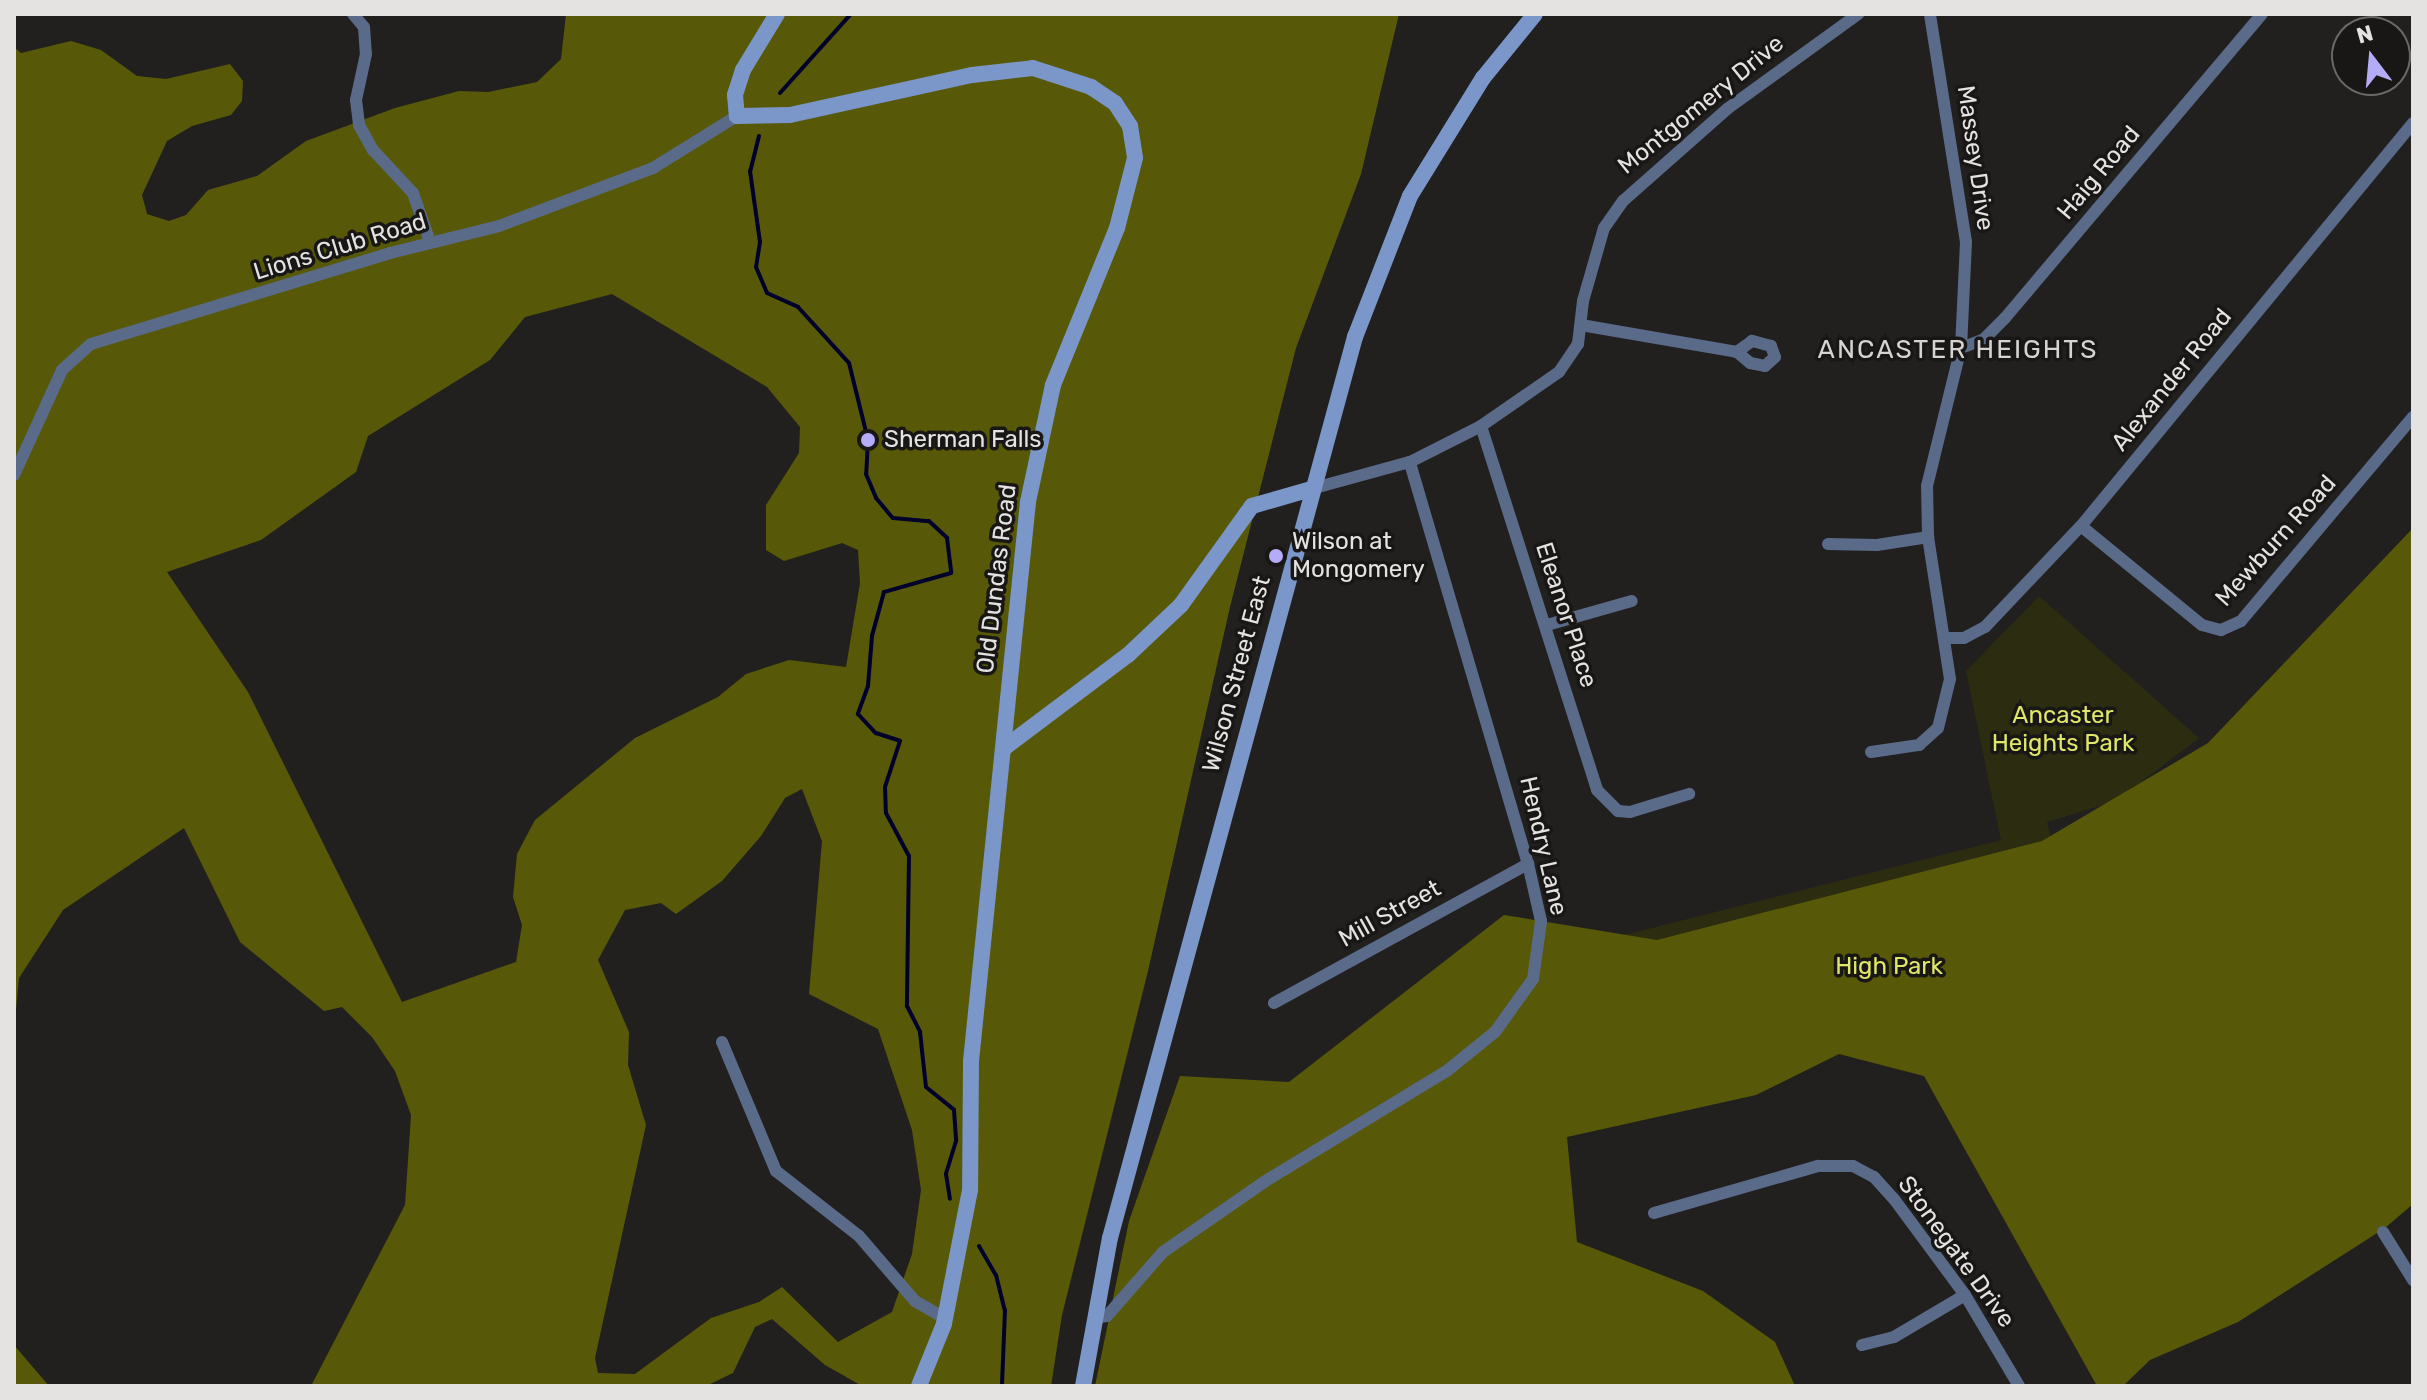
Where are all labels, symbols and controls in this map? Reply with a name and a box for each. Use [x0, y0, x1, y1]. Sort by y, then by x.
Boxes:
north arrow [2331, 16, 2411, 96]
text: N [2353, 19, 2376, 50]
street label: Montgomery Drive [1612, 29, 1790, 181]
street label: Massey Drive [1951, 83, 1999, 233]
street label: Haig Road [2052, 120, 2146, 226]
street label: Lions Club Road [250, 207, 430, 287]
street label: Alexander Road [2106, 303, 2238, 457]
district label: ANCASTER HEIGHTS [1818, 334, 2098, 366]
place label: Sherman Falls [884, 426, 1042, 454]
marker: Sherman Falls [859, 431, 877, 449]
street label: Mewburn Road [2210, 469, 2342, 613]
street label: Old Dundas Road [971, 483, 1023, 675]
place label: Wilson at Mongomery [1292, 528, 1425, 584]
street label: Eleanor Place [1529, 538, 1603, 692]
marker: Wilson at Mongomery [1267, 547, 1285, 565]
street label: Wilson Street East [1197, 573, 1277, 775]
park label: Ancaster Heights Park [1992, 702, 2134, 758]
street label: Hendry Lane [1513, 773, 1573, 919]
street label: Mill Street [1334, 874, 1446, 954]
park label: High Park [1835, 953, 1943, 981]
street label: Stonegate Drive [1891, 1171, 2021, 1333]

